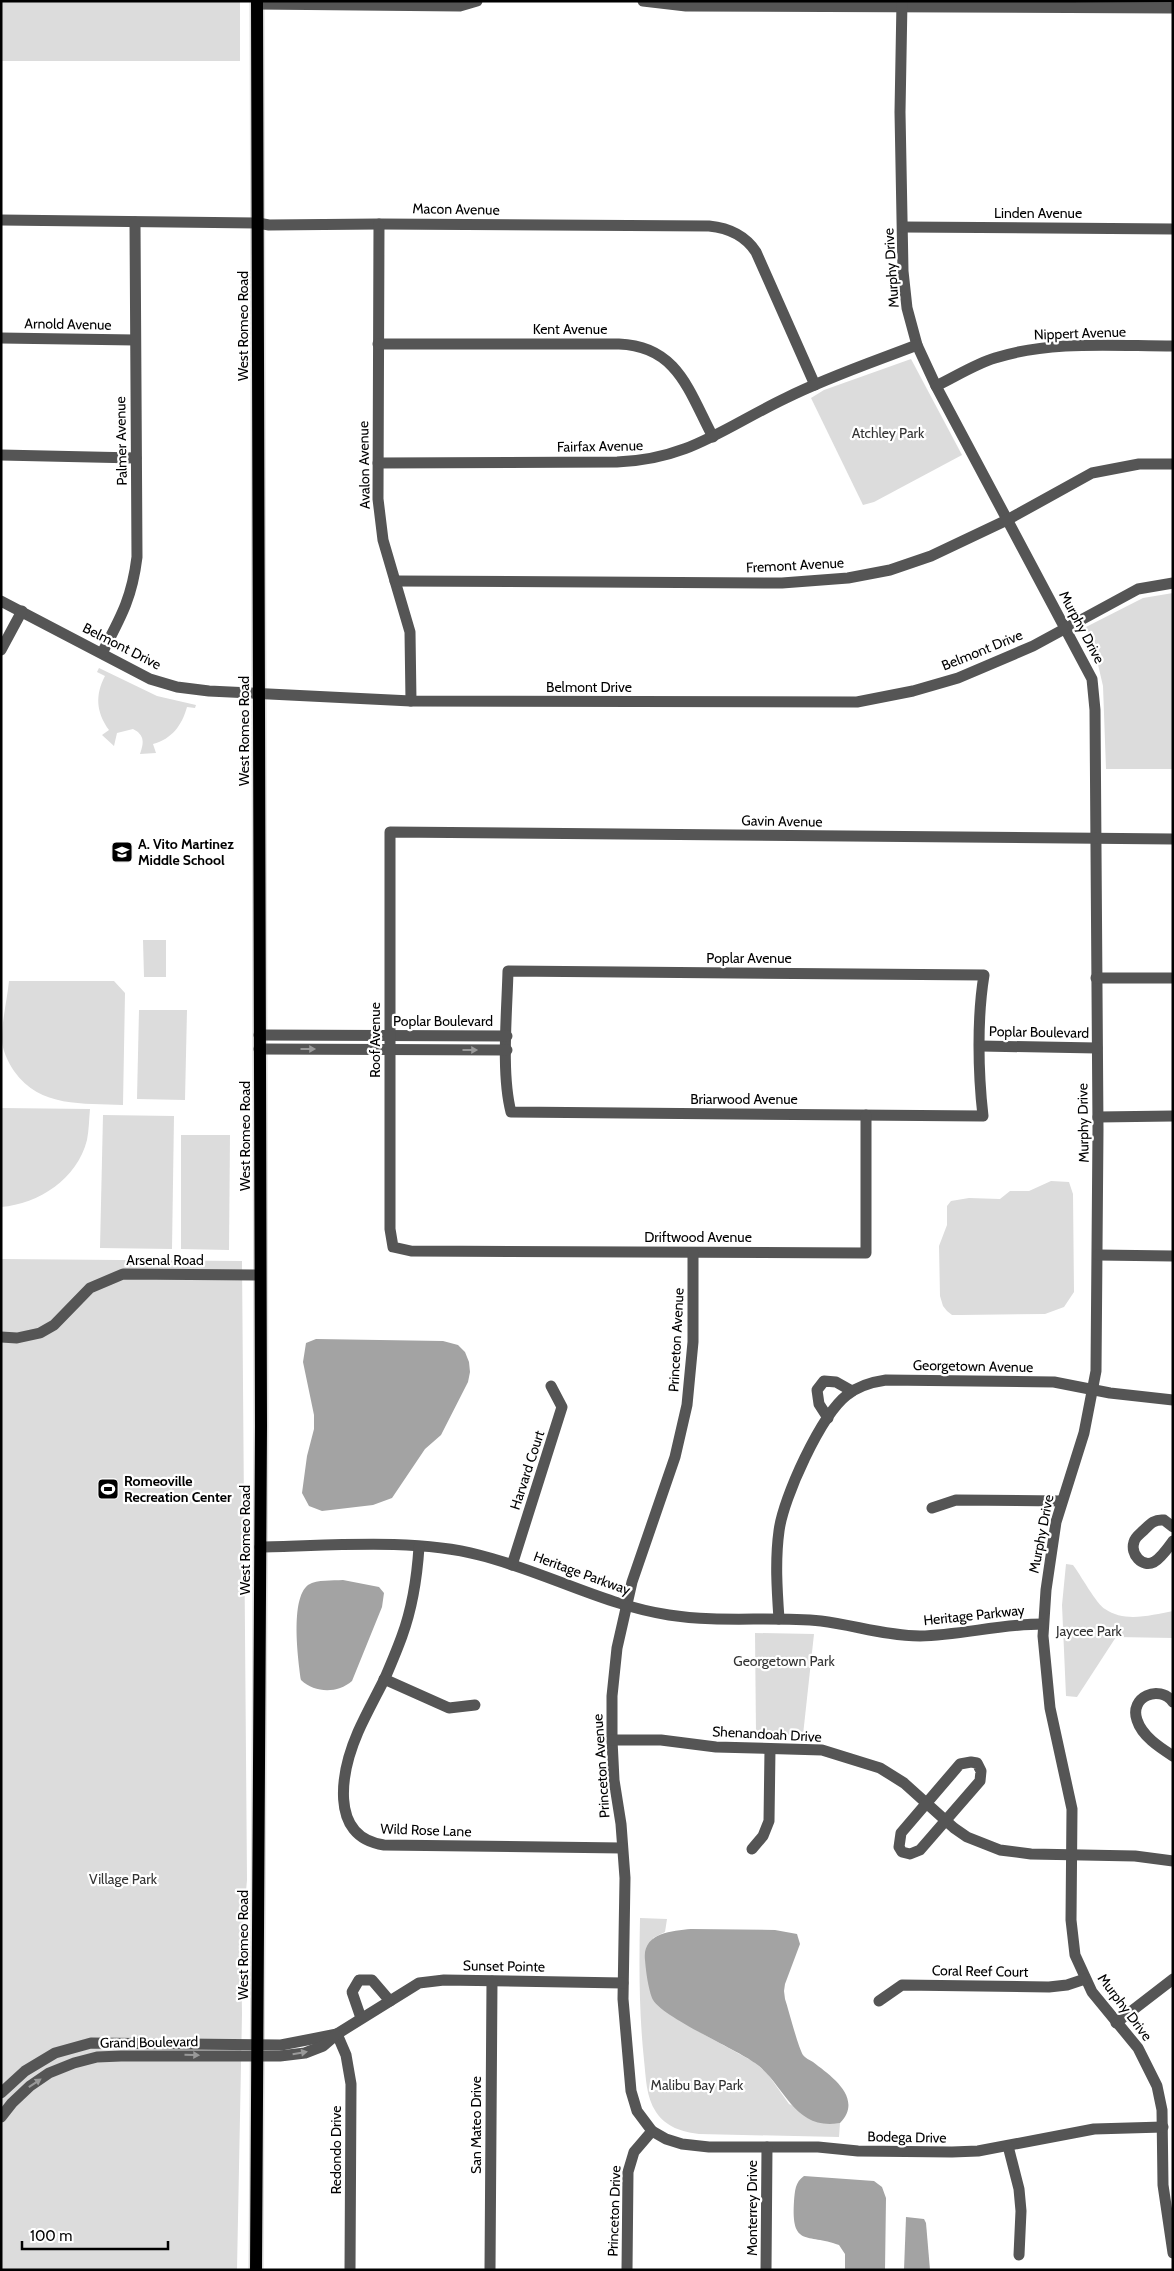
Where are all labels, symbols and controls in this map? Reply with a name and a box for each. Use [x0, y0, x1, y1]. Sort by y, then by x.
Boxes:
street label: Macon Avenue [412, 199, 500, 219]
street label: Linden Avenue [994, 204, 1082, 222]
street label: Murphy Drive [879, 228, 903, 308]
street label: West Romeo Road [234, 271, 252, 381]
street label: Arnold Avenue [24, 314, 112, 334]
street label: Kent Avenue [533, 320, 607, 338]
street label: Nippert Avenue [1034, 322, 1126, 344]
street label: Palmer Avenue [111, 396, 131, 486]
street label: Avalon Avenue [354, 421, 374, 509]
park label: Atchley Park [852, 424, 925, 442]
street label: Fairfax Avenue [557, 436, 643, 456]
street label: Fremont Avenue [746, 553, 844, 577]
street label: Murphy Drive [1055, 588, 1109, 666]
street label: Belmont Drive [80, 619, 164, 673]
street label: Belmont Drive [939, 626, 1025, 674]
street label: West Romeo Road [235, 676, 253, 786]
street label: Belmont Drive [546, 678, 632, 696]
street label: Gavin Avenue [741, 811, 823, 831]
place label: A. Vito Martinez Middle School [138, 835, 234, 869]
school or university icon: A. Vito Martinez Middle School [110, 840, 134, 864]
street label: Poplar Avenue [706, 949, 792, 967]
street label: Roof Avenue [366, 1002, 384, 1078]
street label: Poplar Boulevard [393, 1012, 493, 1030]
street label: Poplar Boulevard [989, 1022, 1089, 1042]
one-way arrow [300, 1045, 316, 1053]
one-way arrow [463, 1046, 479, 1054]
street label: West Romeo Road [236, 1081, 254, 1191]
street label: Murphy Drive [1073, 1083, 1093, 1163]
street label: Briarwood Avenue [690, 1090, 798, 1108]
street label: Driftwood Avenue [644, 1228, 752, 1246]
street label: Arsenal Road [126, 1251, 204, 1269]
street label: Princeton Avenue [664, 1287, 688, 1393]
street label: Georgetown Avenue [913, 1356, 1033, 1376]
street label: Harvard Court [506, 1428, 548, 1512]
place label: Romeoville Recreation Center [124, 1472, 232, 1506]
sports icon: Romeoville Recreation Center [96, 1477, 120, 1501]
street label: West Romeo Road [236, 1485, 254, 1595]
street label: Murphy Drive [1025, 1493, 1057, 1575]
street label: Heritage Parkway [531, 1547, 633, 1599]
street label: Heritage Parkway [922, 1601, 1026, 1629]
park label: Jaycee Park [1055, 1622, 1123, 1640]
park label: Georgetown Park [733, 1652, 835, 1670]
street label: Princeton Avenue [588, 1713, 614, 1819]
street label: Shenandoah Drive [712, 1722, 822, 1746]
street label: Wild Rose Lane [380, 1819, 472, 1841]
park label: Village Park [89, 1870, 158, 1888]
street label: West Romeo Road [234, 1890, 252, 2000]
street label: Sunset Pointe [463, 1956, 545, 1976]
street label: Coral Reef Court [932, 1961, 1029, 1981]
street label: Murphy Drive [1094, 1970, 1156, 2044]
street label: Grand Boulevard [100, 2032, 198, 2052]
one-way arrow [292, 2049, 308, 2057]
one-way arrow [184, 2051, 200, 2059]
street label: San Mateo Drive [467, 2076, 485, 2174]
park label: Malibu Bay Park [651, 2076, 744, 2094]
one-way arrow [28, 2078, 42, 2087]
street label: Redondo Drive [327, 2106, 345, 2194]
street label: Bodega Drive [867, 2127, 947, 2147]
street label: Monterrey Drive [743, 2160, 761, 2256]
street label: Princeton Drive [603, 2165, 625, 2257]
scale bar [22, 2218, 169, 2250]
text: 100 m [30, 2227, 72, 2245]

